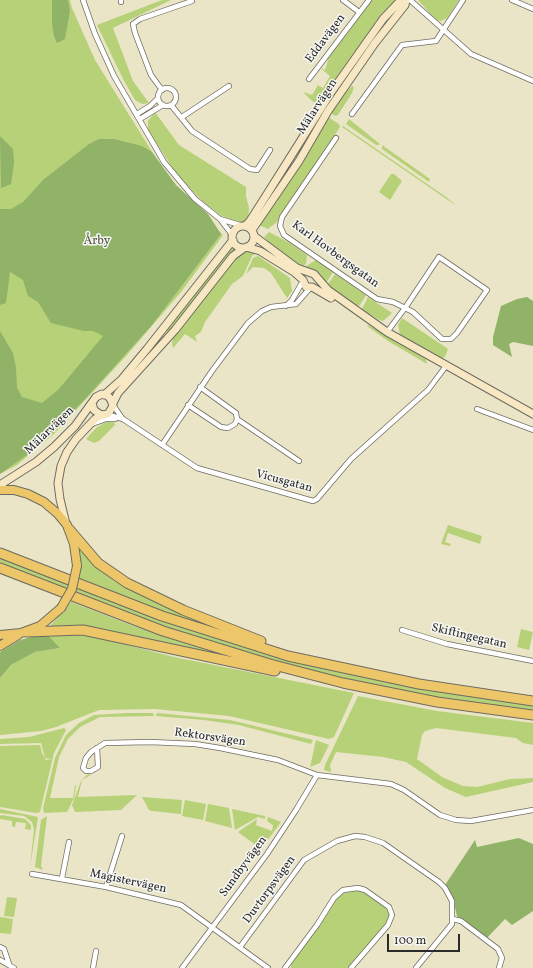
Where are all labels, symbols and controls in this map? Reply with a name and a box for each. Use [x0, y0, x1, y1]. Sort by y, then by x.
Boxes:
street label: Eddavägen [303, 12, 349, 66]
street label: Mälarvägen [295, 77, 341, 137]
street label: Karl Hovbergsgatan [288, 218, 382, 292]
park label: Årby [84, 235, 110, 249]
street label: Mälarvägen [22, 404, 78, 458]
street label: Vicusgatan [254, 468, 314, 496]
street label: Skiftingegatan [430, 621, 508, 653]
street label: Rektorsvägen [173, 726, 247, 750]
street label: Sundbyvägen [217, 834, 271, 900]
street label: Duvtorpsvägen [241, 853, 299, 927]
street label: Magistervägen [88, 867, 168, 897]
scale bar [389, 926, 462, 952]
text: 100 m [394, 933, 426, 949]

